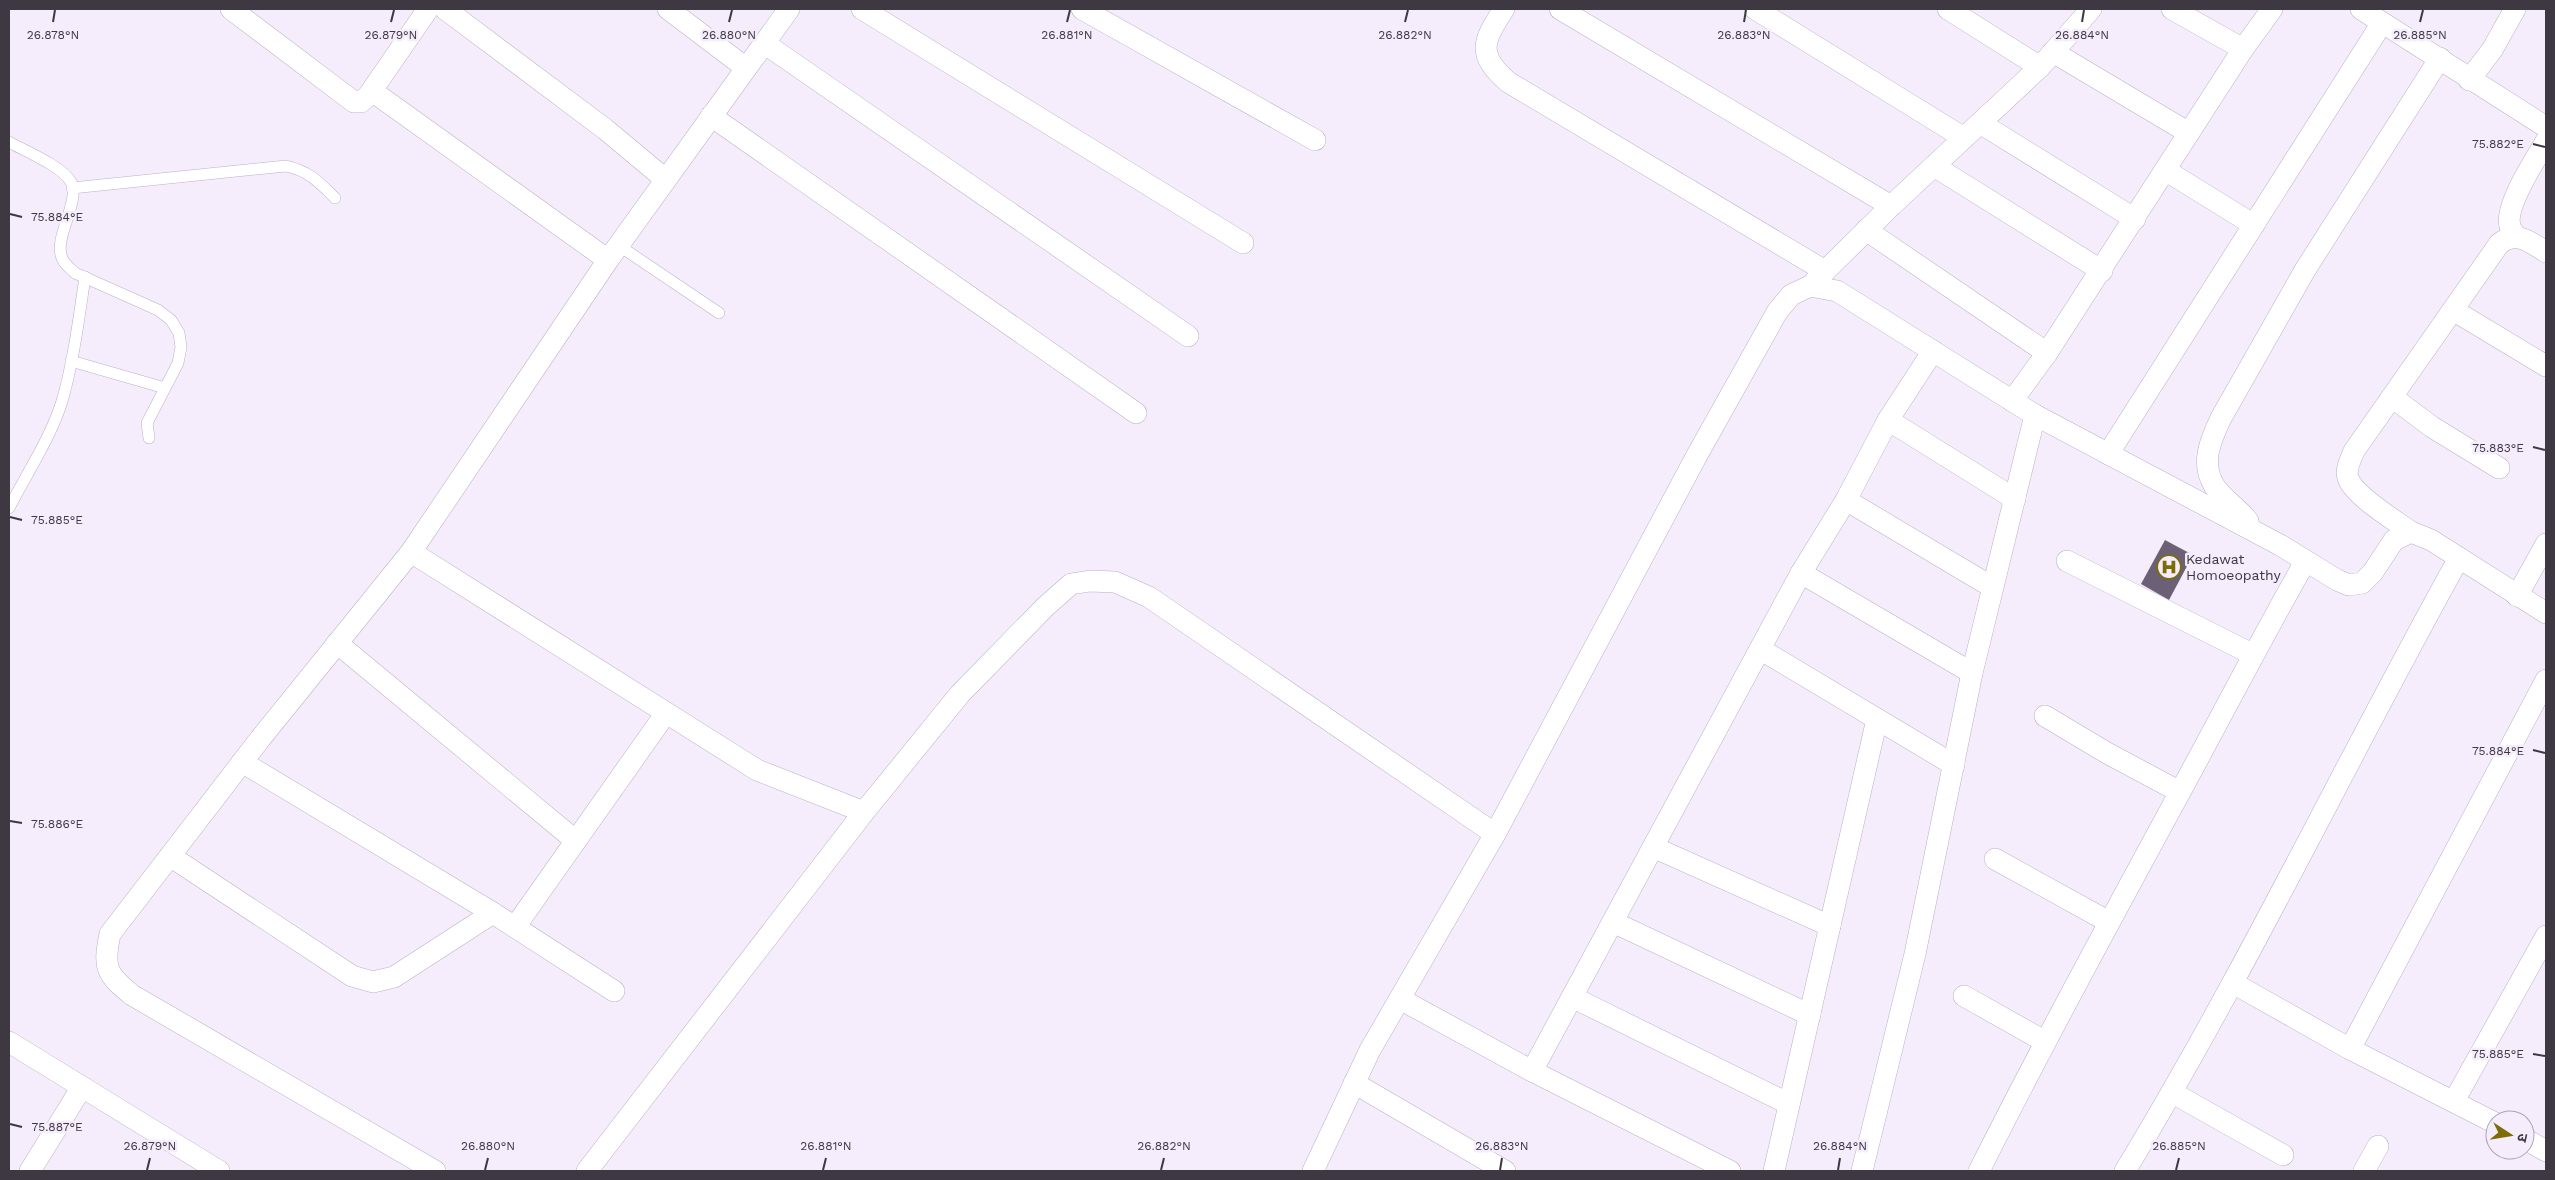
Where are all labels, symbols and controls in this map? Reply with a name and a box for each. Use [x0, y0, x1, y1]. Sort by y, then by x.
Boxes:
text: 26.878°N [27, 28, 79, 42]
text: 26.879°N [365, 28, 417, 42]
text: 26.880°N [702, 28, 756, 42]
text: 26.881°N [1041, 28, 1093, 42]
text: 26.882°N [1378, 28, 1432, 42]
text: 26.883°N [1717, 28, 1771, 42]
text: 26.884°N [2055, 28, 2109, 42]
text: 26.885°N [2393, 28, 2447, 42]
text: 75.882°E [2472, 137, 2524, 151]
text: 75.884°E [31, 210, 83, 224]
text: 75.883°E [2472, 441, 2524, 455]
text: 75.885°E [31, 513, 83, 527]
place label: Kedawat Homoeopathy [2186, 551, 2282, 583]
hospital icon: Kedawat Homoeopathy [2156, 554, 2182, 580]
text: 75.884°E [2472, 744, 2524, 758]
text: 75.886°E [31, 817, 83, 831]
text: 75.885°E [2472, 1047, 2524, 1061]
north arrow [2485, 1110, 2535, 1160]
text: 75.887°E [31, 1120, 83, 1134]
text: उ [2514, 1132, 2531, 1144]
text: 26.879°N [124, 1139, 176, 1153]
text: 26.880°N [461, 1139, 515, 1153]
text: 26.881°N [800, 1139, 852, 1153]
text: 26.882°N [1137, 1139, 1191, 1153]
text: 26.883°N [1475, 1139, 1529, 1153]
text: 26.884°N [1813, 1139, 1867, 1153]
text: 26.885°N [2152, 1139, 2206, 1153]

